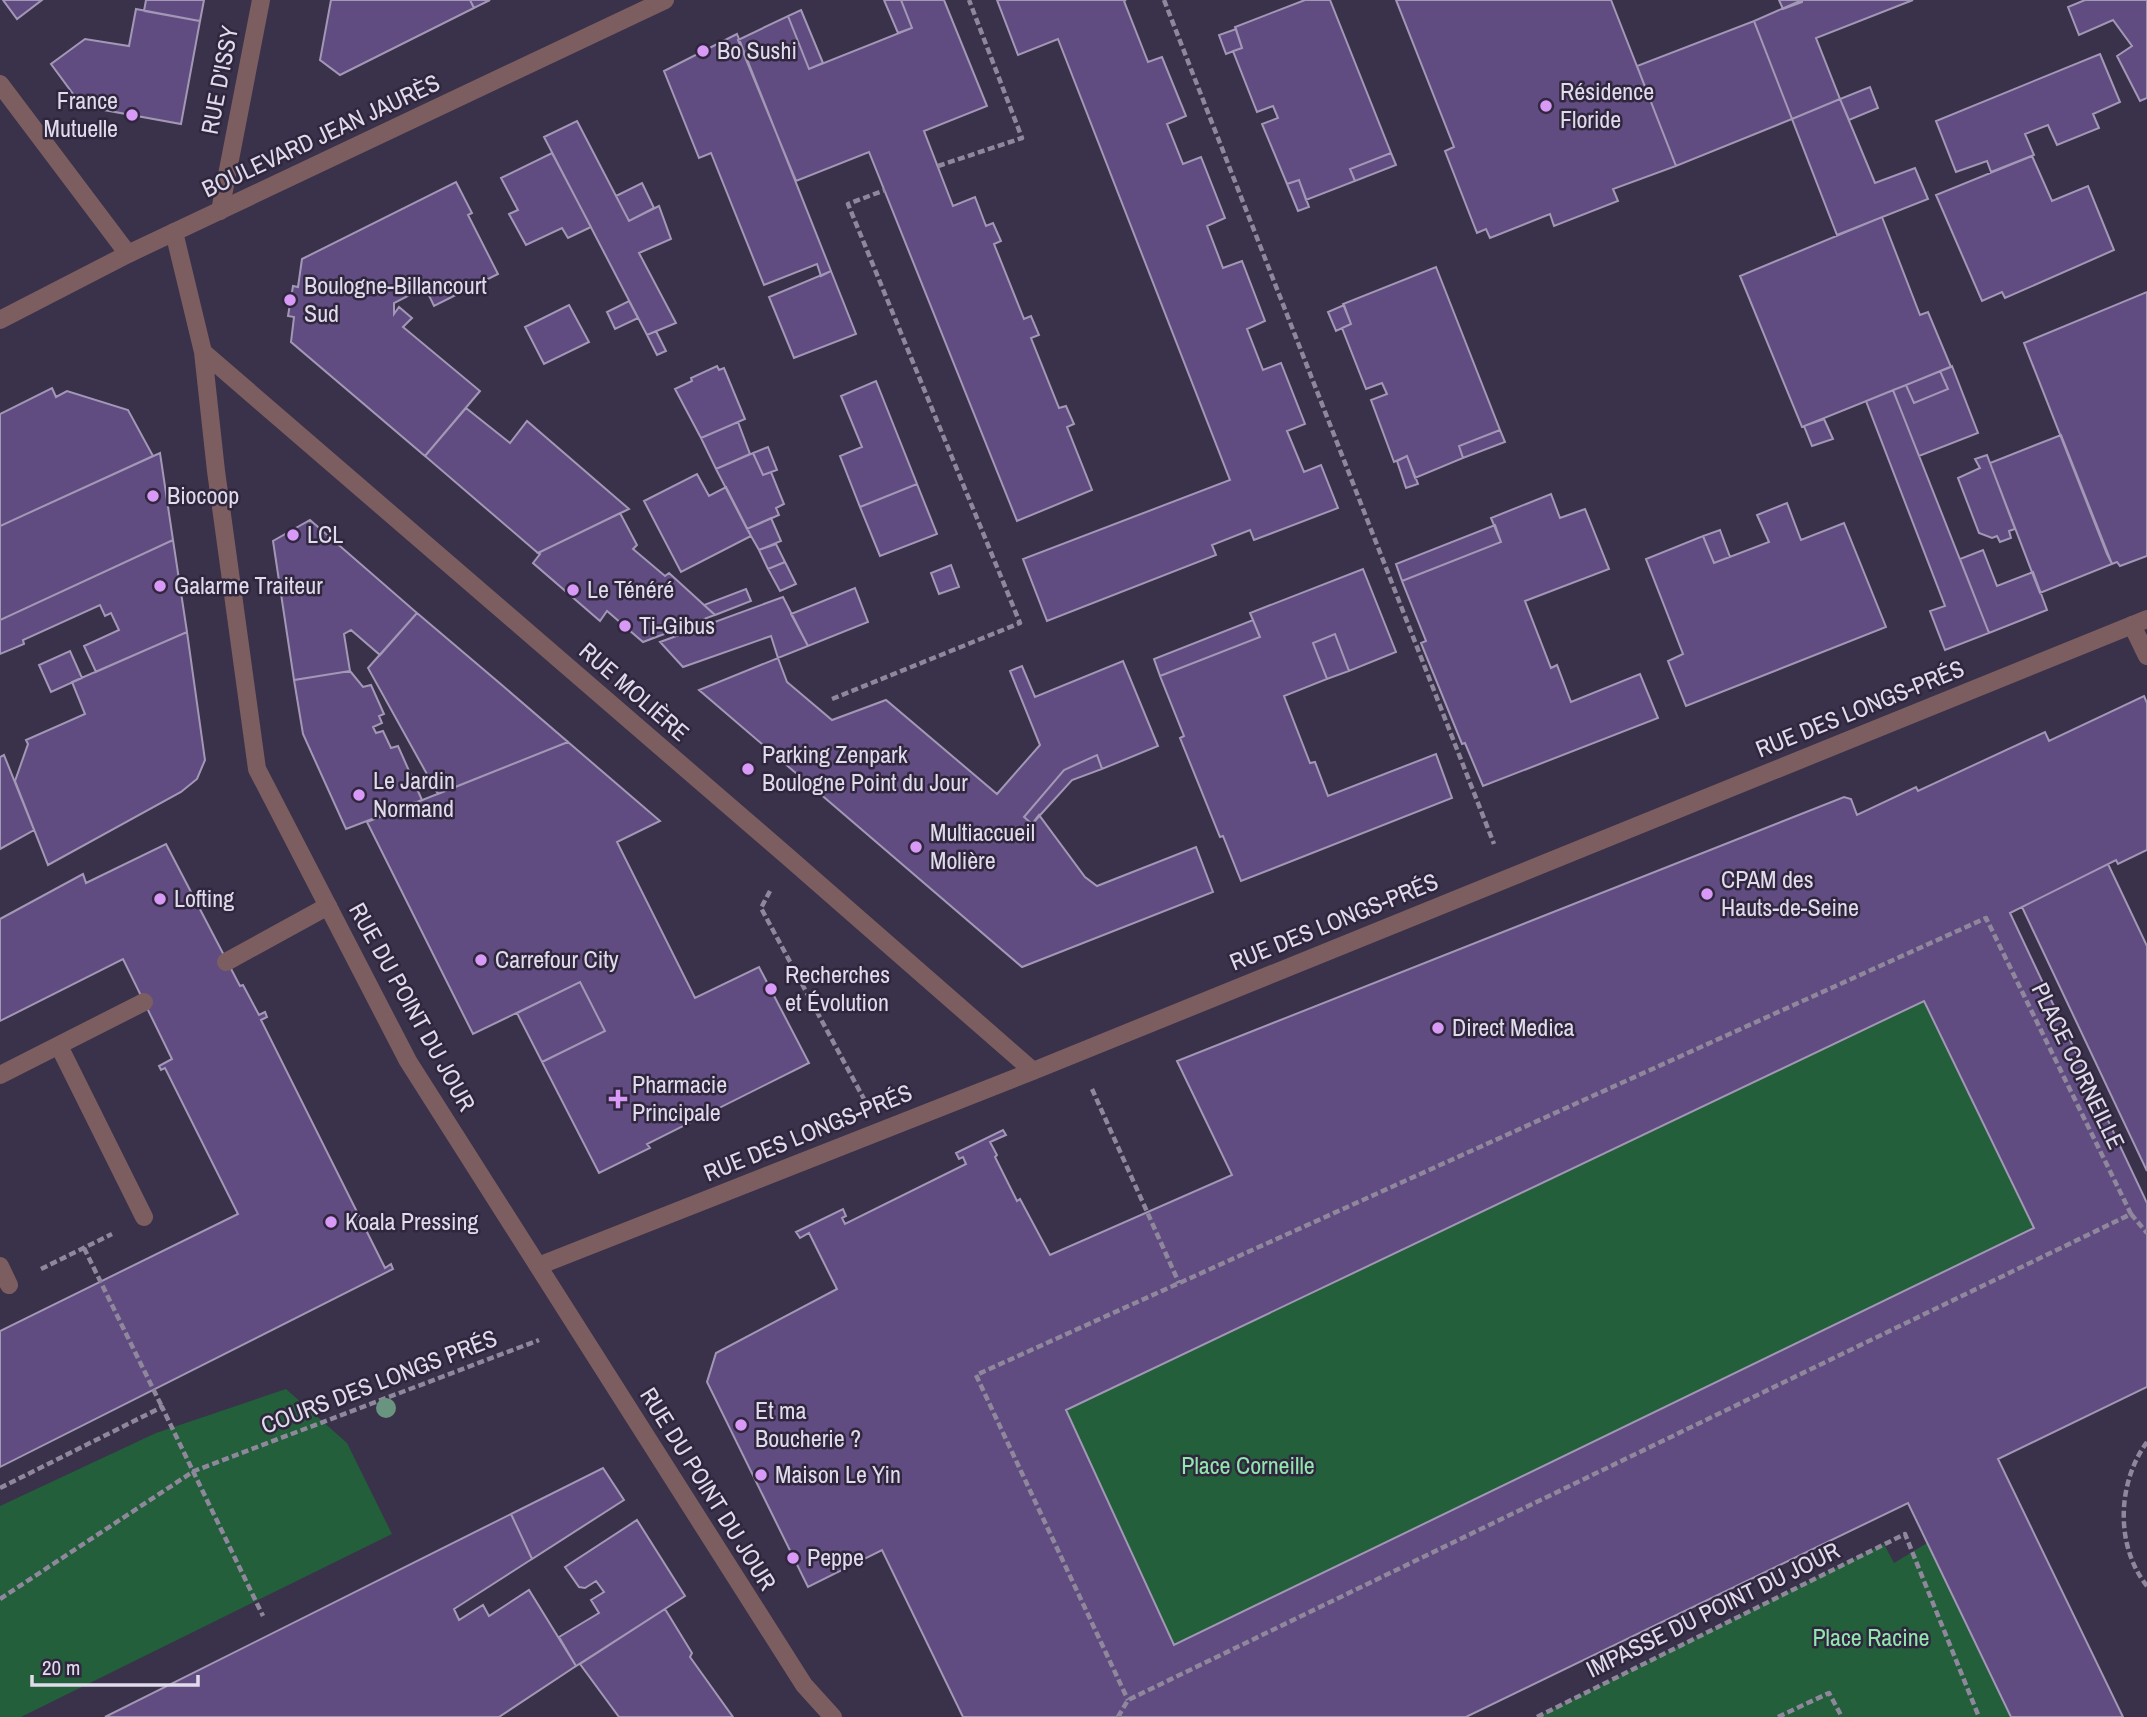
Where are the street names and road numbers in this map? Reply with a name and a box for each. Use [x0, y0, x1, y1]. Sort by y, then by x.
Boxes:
street label: RUE D'ISSY [193, 23, 245, 137]
street label: BOULEVARD JEAN JAURÈS [197, 66, 445, 204]
street label: RUE MOLIÈRE [573, 635, 696, 748]
street label: RUE DES LONGS-PRÉS [1751, 652, 1969, 764]
street label: RUE DES LONGS-PRÉS [1225, 865, 1443, 977]
street label: RUE DU POINT DU JOUR [342, 897, 484, 1116]
street label: PLACE CORNEILLE [2025, 977, 2133, 1154]
street label: RUE DES LONGS-PRÉS [699, 1076, 917, 1188]
street label: COURS DES LONGS PRÉS [256, 1321, 501, 1441]
street label: RUE DU POINT DU JOUR [633, 1381, 784, 1596]
street label: IMPASSE DU POINT DU JOUR [1581, 1534, 1845, 1684]

